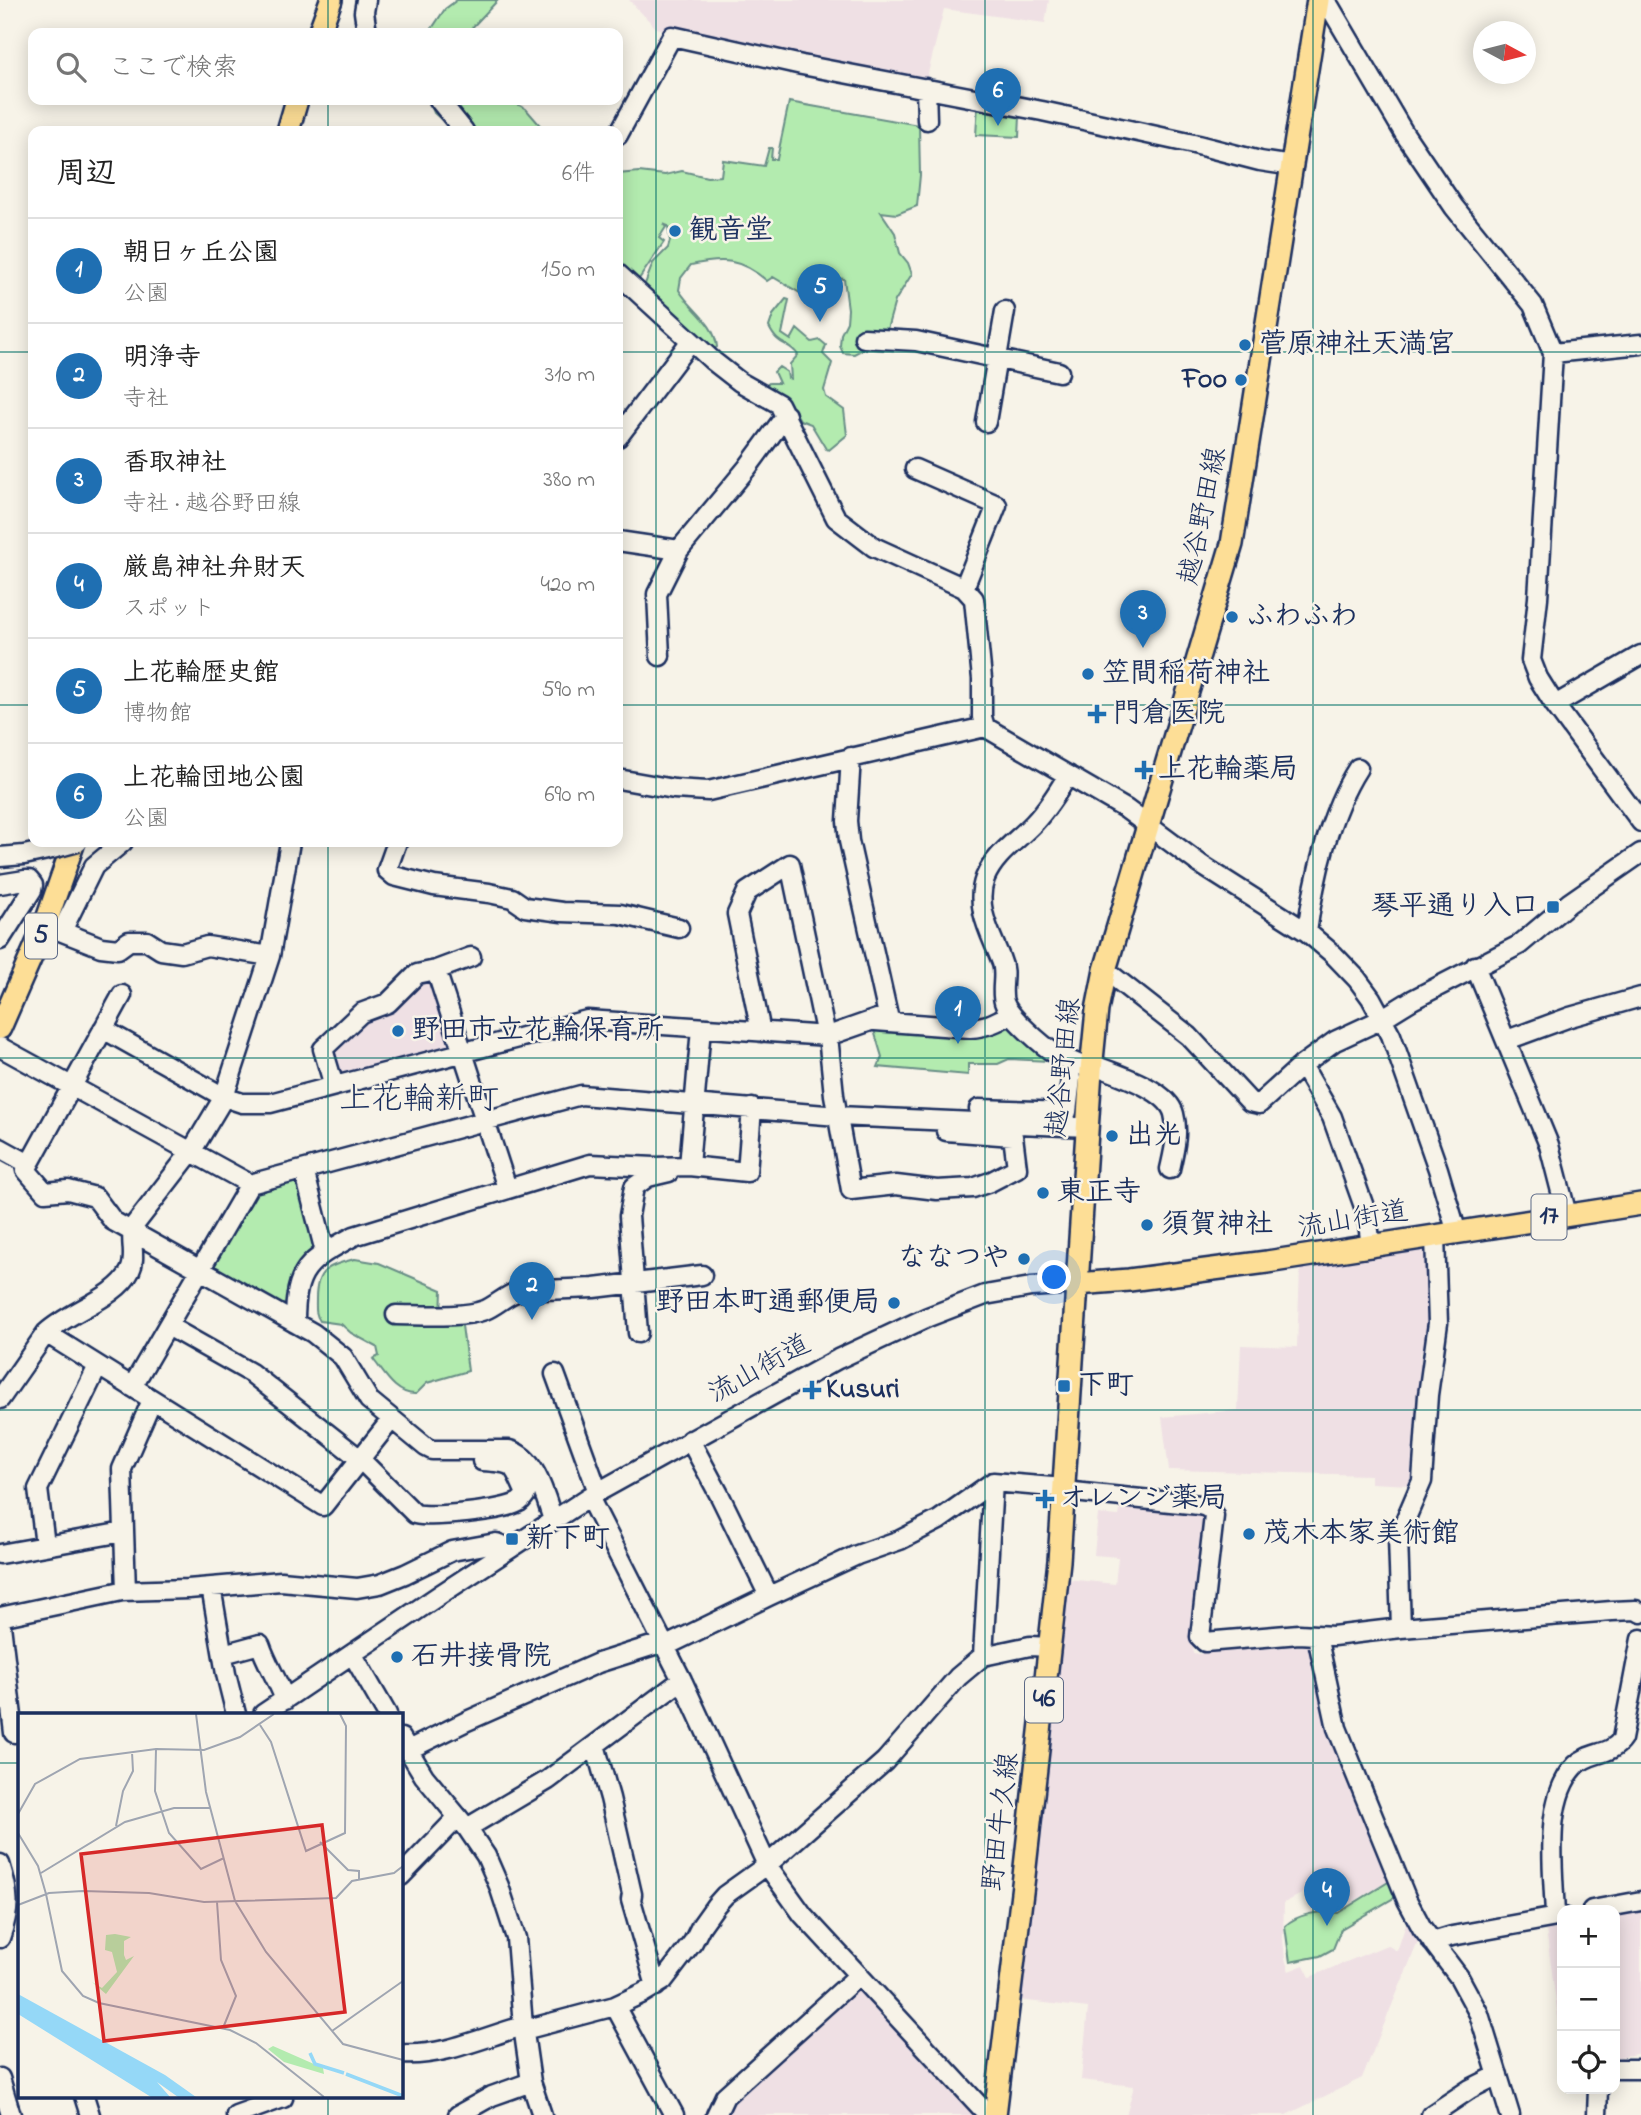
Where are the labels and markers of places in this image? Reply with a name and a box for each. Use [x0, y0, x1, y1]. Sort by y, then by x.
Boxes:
pin: 6 [975, 68, 1021, 126]
place label: 観音堂 [689, 211, 773, 252]
marker: 観音堂 [667, 223, 683, 239]
pin: 5 [797, 264, 843, 322]
place label: 菅原神社天満宮 [1259, 325, 1455, 366]
marker: 菅原神社天満宮 [1237, 337, 1253, 353]
place label: Foo [1180, 360, 1227, 401]
marker: Foo [1233, 372, 1249, 388]
pin: 3 [1120, 590, 1166, 648]
place label: ふわふわ [1246, 597, 1358, 638]
marker: ふわふわ [1224, 609, 1240, 625]
place label: 笠間稲荷神社 [1102, 654, 1270, 695]
marker: 笠間稲荷神社 [1080, 666, 1096, 682]
place label: 門倉医院 [1113, 694, 1225, 735]
marker: 門倉医院 [1087, 704, 1107, 724]
place label: 上花輪薬局 [1158, 750, 1298, 791]
marker: 上花輪薬局 [1136, 762, 1152, 778]
place label: 琴平通り入口 [1371, 887, 1539, 928]
marker: 琴平通り入口 [1545, 899, 1561, 915]
pin: 1 [935, 986, 981, 1044]
place label: 野田市立花輪保育所 [412, 1011, 664, 1052]
marker: 野田市立花輪保育所 [390, 1023, 406, 1039]
place label: 出光 [1126, 1116, 1182, 1157]
marker: 出光 [1104, 1128, 1120, 1144]
place label: 東正寺 [1057, 1173, 1141, 1214]
marker: 東正寺 [1035, 1185, 1051, 1201]
place label: 須賀神社 [1161, 1205, 1273, 1246]
marker: 須賀神社 [1139, 1217, 1155, 1233]
place label: ななつや [898, 1239, 1010, 1280]
marker: ななつや [1016, 1251, 1032, 1267]
pin: 2 [509, 1262, 555, 1320]
place label: 野田本町通郵便局 [656, 1283, 880, 1324]
marker: 野田本町通郵便局 [886, 1295, 902, 1311]
place label: 下町 [1078, 1366, 1134, 1407]
place label: Kusuri [826, 1370, 899, 1411]
marker: 下町 [1056, 1378, 1072, 1394]
marker: Kusuri [804, 1382, 820, 1398]
place label: オレンジ薬局 [1059, 1479, 1227, 1520]
marker: オレンジ薬局 [1037, 1491, 1053, 1507]
place label: 茂木本家美術館 [1263, 1514, 1459, 1555]
place label: 新下町 [526, 1519, 610, 1560]
marker: 茂木本家美術館 [1241, 1526, 1257, 1542]
marker: 新下町 [504, 1531, 520, 1547]
place label: 石井接骨院 [411, 1637, 551, 1678]
marker: 石井接骨院 [389, 1649, 405, 1665]
pin: 4 [1304, 1868, 1350, 1926]

